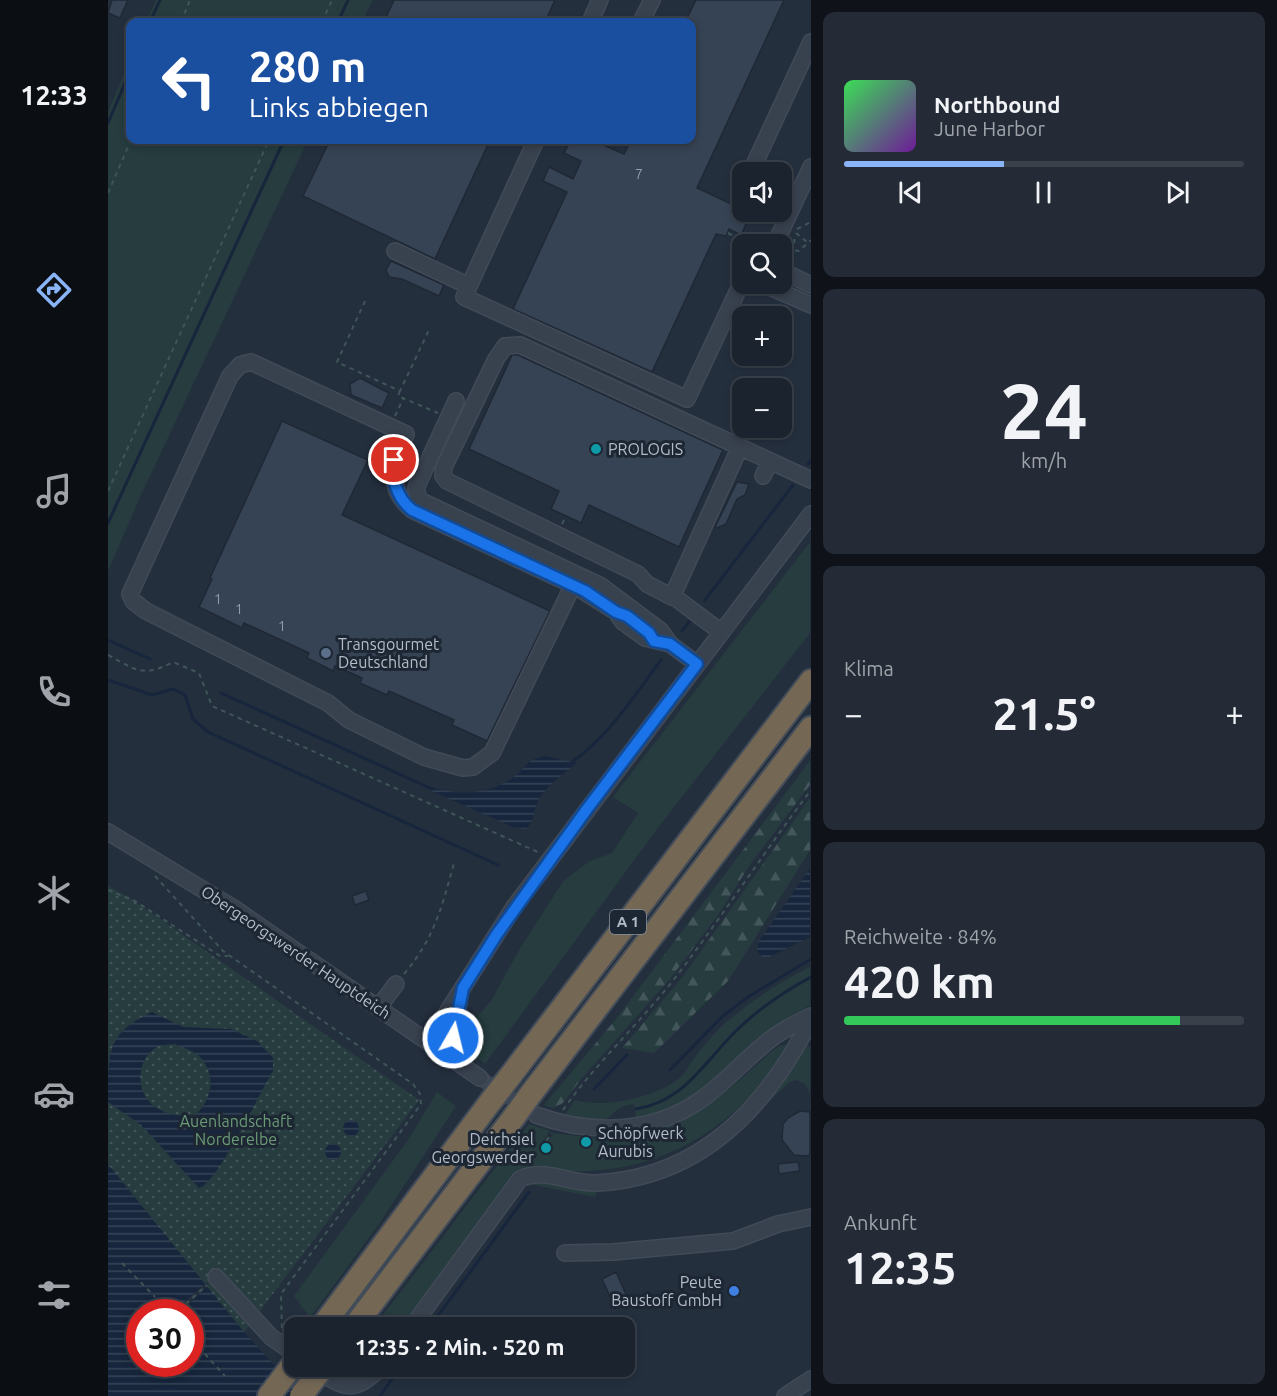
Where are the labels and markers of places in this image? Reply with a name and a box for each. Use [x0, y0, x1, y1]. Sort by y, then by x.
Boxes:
pin [368, 434, 419, 485]
place label: PROLOGIS [608, 440, 683, 458]
marker: PROLOGIS [589, 442, 603, 456]
place label: Transgourmet Deutschland [338, 635, 440, 671]
marker: Transgourmet Deutschland [319, 646, 333, 660]
place label: Schöpfwerk Aurubis [598, 1124, 683, 1160]
place label: Deichsiel Georgswerder [431, 1130, 534, 1166]
marker: Schöpfwerk Aurubis [579, 1135, 593, 1149]
marker: Deichsiel Georgswerder [539, 1141, 553, 1155]
place label: Peute Baustoff GmbH [611, 1273, 722, 1309]
marker: Peute Baustoff GmbH [727, 1284, 741, 1298]

